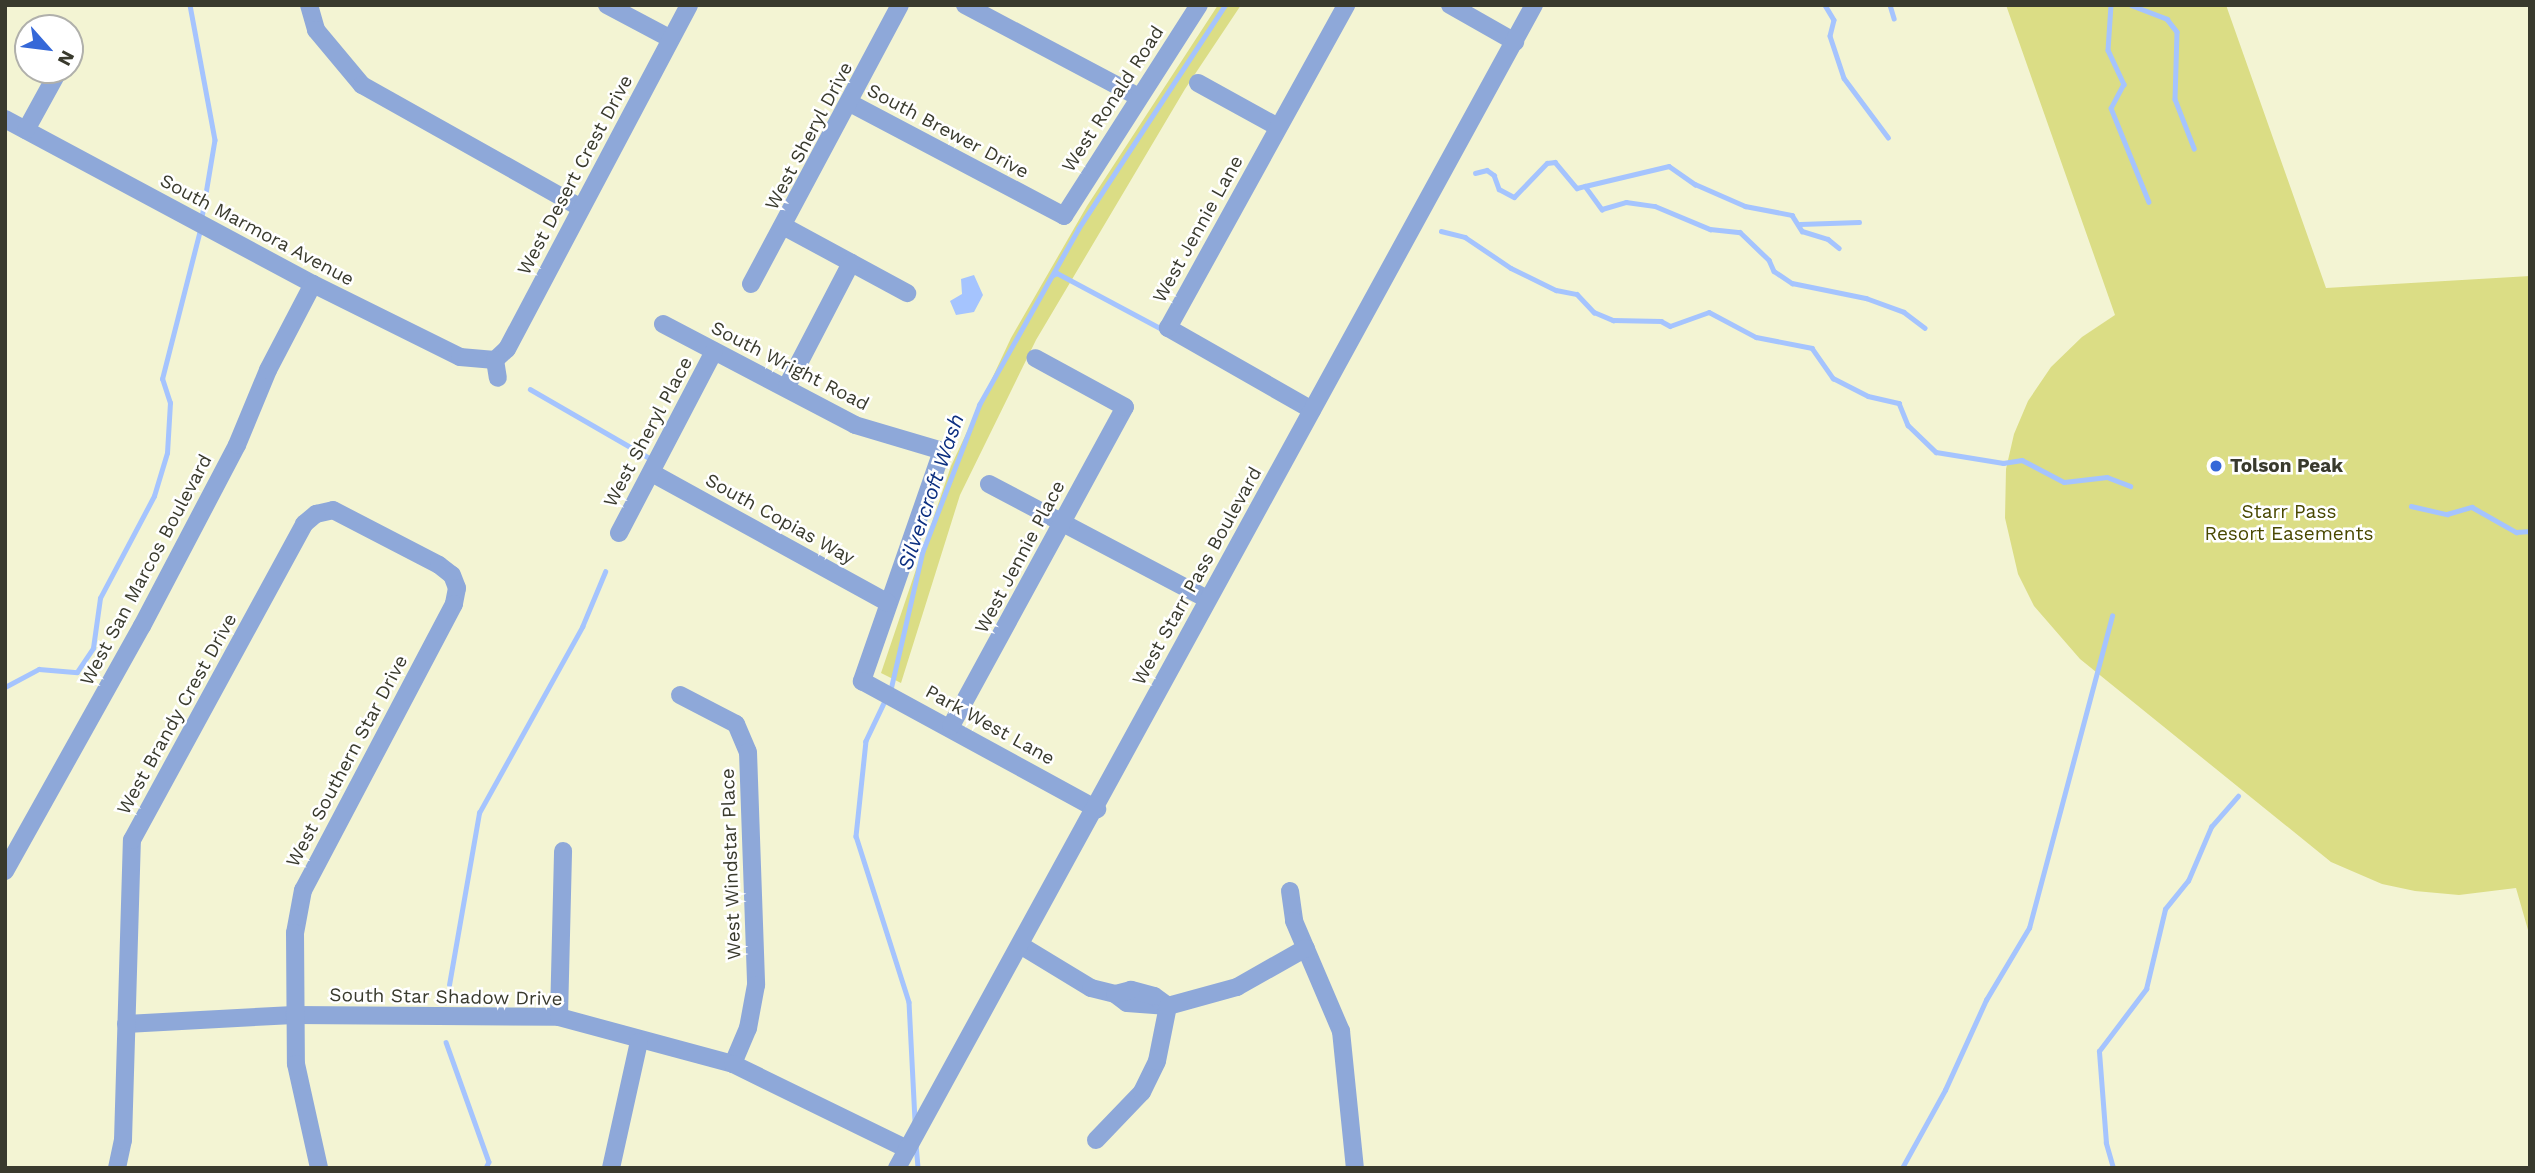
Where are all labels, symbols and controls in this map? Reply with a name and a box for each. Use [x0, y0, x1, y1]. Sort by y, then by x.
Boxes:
north arrow [14, 14, 84, 84]
street label: West Ronald Road [1057, 22, 1169, 176]
text: N [53, 47, 80, 70]
street label: West Sheryl Drive [760, 58, 858, 214]
street label: West Desert Crest Drive [512, 71, 638, 279]
street label: South Brewer Drive [863, 79, 1033, 183]
street label: West Jennie Lane [1148, 151, 1248, 307]
street label: South Marmora Avenue [156, 169, 358, 291]
street label: South Wright Road [707, 316, 873, 416]
street label: West Sheryl Place [599, 353, 697, 511]
water label: Silvercroft Wash [892, 410, 970, 574]
street label: West San Marcos Boulevard [75, 450, 217, 690]
place label: Tolson Peak [2230, 455, 2343, 477]
marker: Tolson Peak [2208, 458, 2224, 474]
street label: West Starr Pass Boulevard [1127, 463, 1267, 689]
street label: South Copias Way [701, 468, 859, 570]
street label: West Jennie Place [970, 476, 1070, 638]
park label: Starr Pass Resort Easements [2205, 501, 2373, 545]
street label: West Brandy Crest Drive [112, 609, 242, 819]
street label: West Southern Star Drive [281, 651, 413, 871]
street label: Park West Lane [921, 680, 1059, 770]
street label: West Windstar Place [716, 767, 746, 961]
street label: South Star Shadow Drive [329, 984, 563, 1010]

